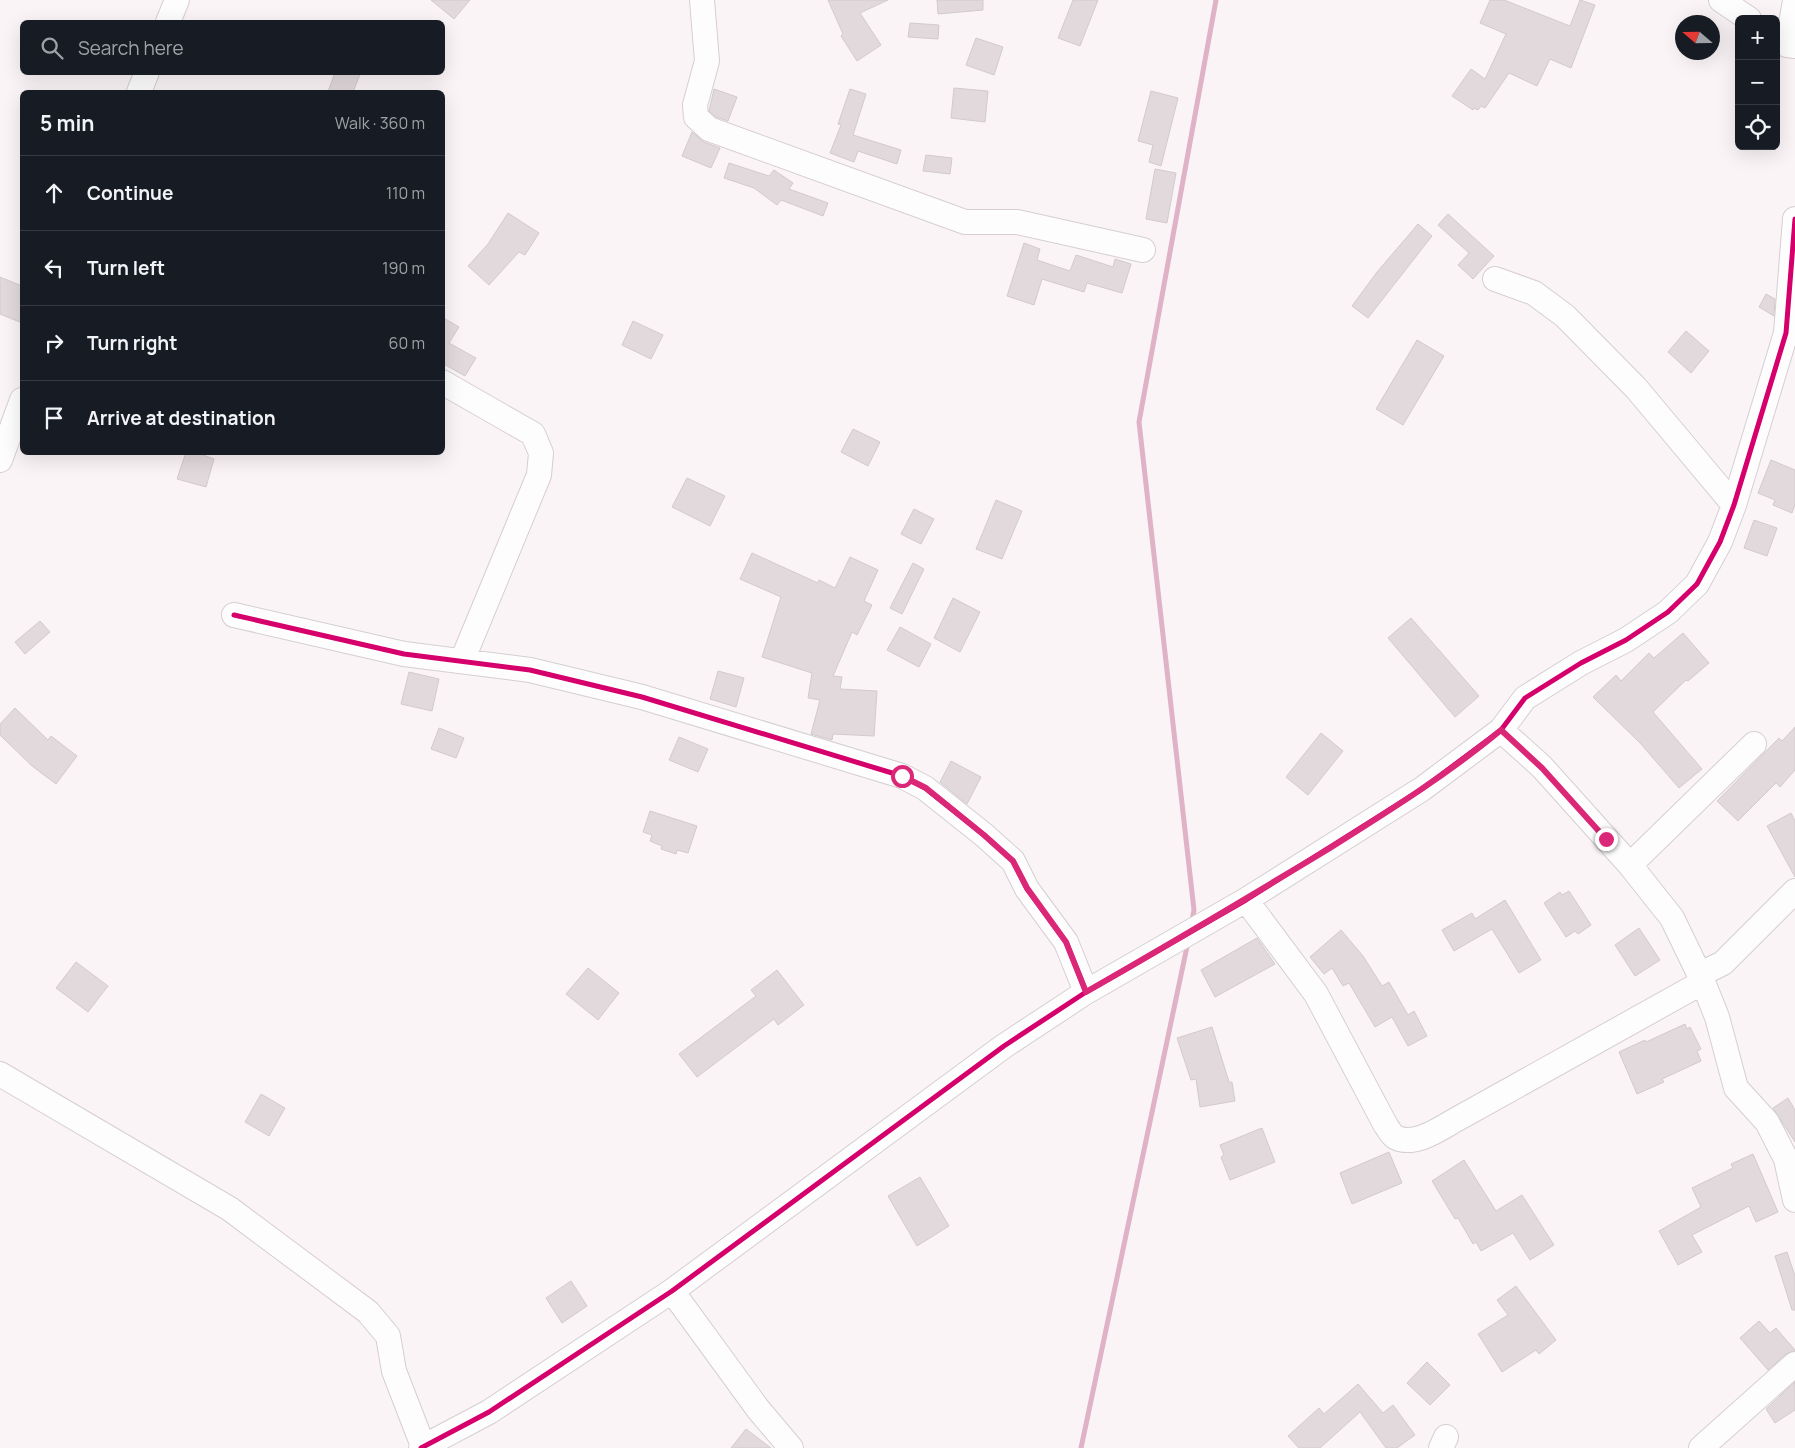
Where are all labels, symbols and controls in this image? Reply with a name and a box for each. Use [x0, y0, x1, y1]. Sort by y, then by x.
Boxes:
north arrow [1675, 15, 1720, 60]
map controls [1735, 15, 1780, 150]
button: + [1735, 15, 1780, 60]
search box [20, 20, 445, 75]
icon: search [38, 34, 66, 62]
text: Search here [78, 35, 184, 61]
button: − [1735, 60, 1780, 105]
button: locate [1735, 105, 1780, 150]
text: 5 min [40, 109, 94, 137]
text: Walk · 360 m [335, 112, 425, 134]
icon: ahead [40, 179, 68, 207]
text: Continue [87, 180, 173, 206]
text: 110 m [386, 182, 425, 204]
icon: left [40, 254, 68, 282]
text: Turn left [87, 255, 165, 281]
text: 190 m [382, 257, 425, 279]
icon: right [40, 329, 68, 357]
text: Turn right [87, 330, 177, 356]
text: 60 m [389, 332, 425, 354]
icon: arrive [40, 404, 68, 432]
text: Arrive at destination [87, 405, 276, 431]
route start [891, 765, 914, 788]
route end [1595, 828, 1618, 851]

